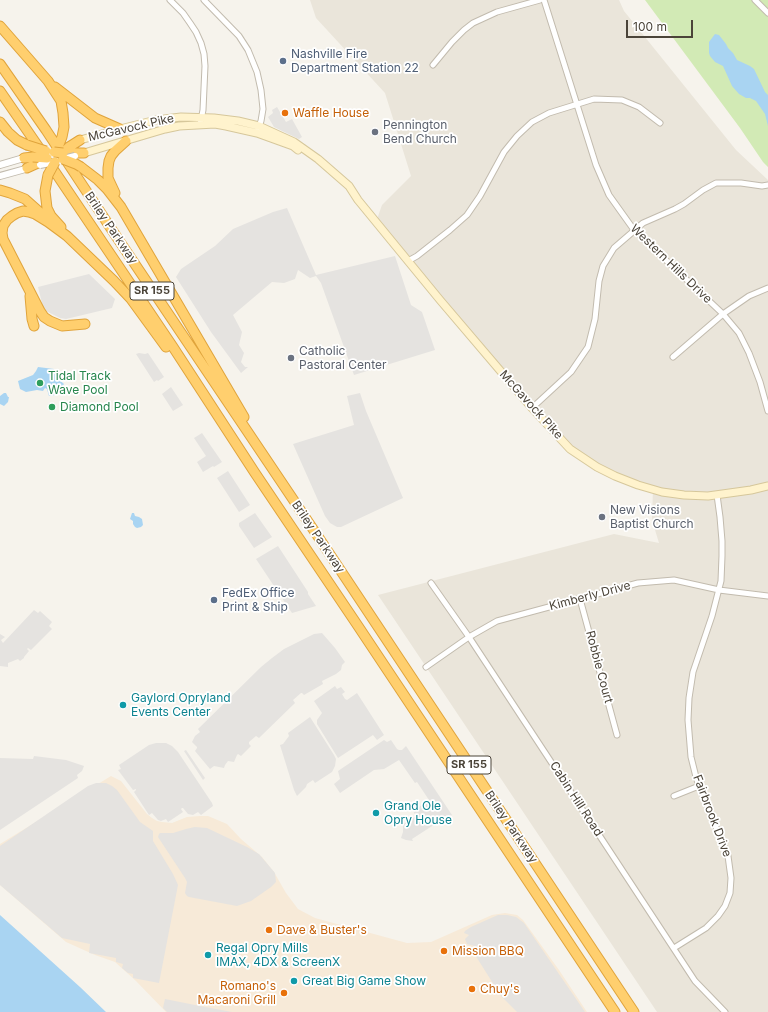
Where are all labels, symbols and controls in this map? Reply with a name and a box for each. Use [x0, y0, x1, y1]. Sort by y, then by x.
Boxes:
scale bar [628, 12, 695, 38]
text: 100 m [633, 19, 667, 34]
place label: Nashville Fire Department Station 22 [291, 47, 419, 75]
marker: Nashville Fire Department Station 22 [278, 56, 288, 66]
place label: Waffle House [293, 106, 369, 120]
marker: Waffle House [280, 108, 290, 118]
street label: McGavock Pike [87, 111, 175, 145]
place label: Pennington Bend Church [383, 118, 457, 146]
marker: Pennington Bend Church [370, 127, 380, 137]
street label: Briley Parkway [82, 189, 140, 267]
street label: Western Hills Drive [627, 221, 715, 307]
road number: SR 155 [130, 282, 174, 300]
place label: Catholic Pastoral Center [299, 344, 386, 372]
marker: Catholic Pastoral Center [286, 353, 296, 363]
street label: McGavock Pike [496, 368, 566, 442]
place label: Tidal Track Wave Pool [48, 369, 111, 397]
marker: Tidal Track Wave Pool [35, 378, 45, 388]
place label: Diamond Pool [60, 400, 139, 414]
marker: Diamond Pool [47, 402, 57, 412]
street label: Briley Parkway [289, 498, 347, 576]
place label: New Visions Baptist Church [610, 503, 694, 531]
marker: New Visions Baptist Church [597, 512, 607, 522]
street label: Kimberly Drive [548, 578, 632, 614]
place label: FedEx Office Print & Ship [222, 586, 294, 614]
marker: FedEx Office Print & Ship [209, 595, 219, 605]
street label: Robbie Court [582, 629, 616, 705]
place label: Gaylord Opryland Events Center [131, 691, 231, 719]
marker: Gaylord Opryland Events Center [118, 700, 128, 710]
road number: SR 155 [447, 756, 491, 774]
street label: Cabin Hill Road [546, 759, 606, 839]
street label: Fairbrook Drive [690, 773, 734, 859]
street label: Briley Parkway [482, 788, 540, 866]
place label: Grand Ole Opry House [384, 799, 452, 827]
marker: Grand Ole Opry House [371, 808, 381, 818]
place label: Dave & Buster's [277, 923, 367, 937]
marker: Dave & Buster's [264, 925, 274, 935]
place label: Regal Opry Mills IMAX, 4DX & ScreenX [216, 941, 340, 969]
place label: Mission BBQ [452, 944, 524, 958]
marker: Mission BBQ [439, 946, 449, 956]
marker: Regal Opry Mills IMAX, 4DX & ScreenX [203, 950, 213, 960]
place label: Great Big Game Show [302, 974, 426, 988]
marker: Great Big Game Show [289, 976, 299, 986]
place label: Romano's Macaroni Grill [197, 979, 276, 1007]
place label: Chuy's [480, 982, 520, 996]
marker: Chuy's [467, 984, 477, 994]
marker: Romano's Macaroni Grill [279, 988, 289, 998]

